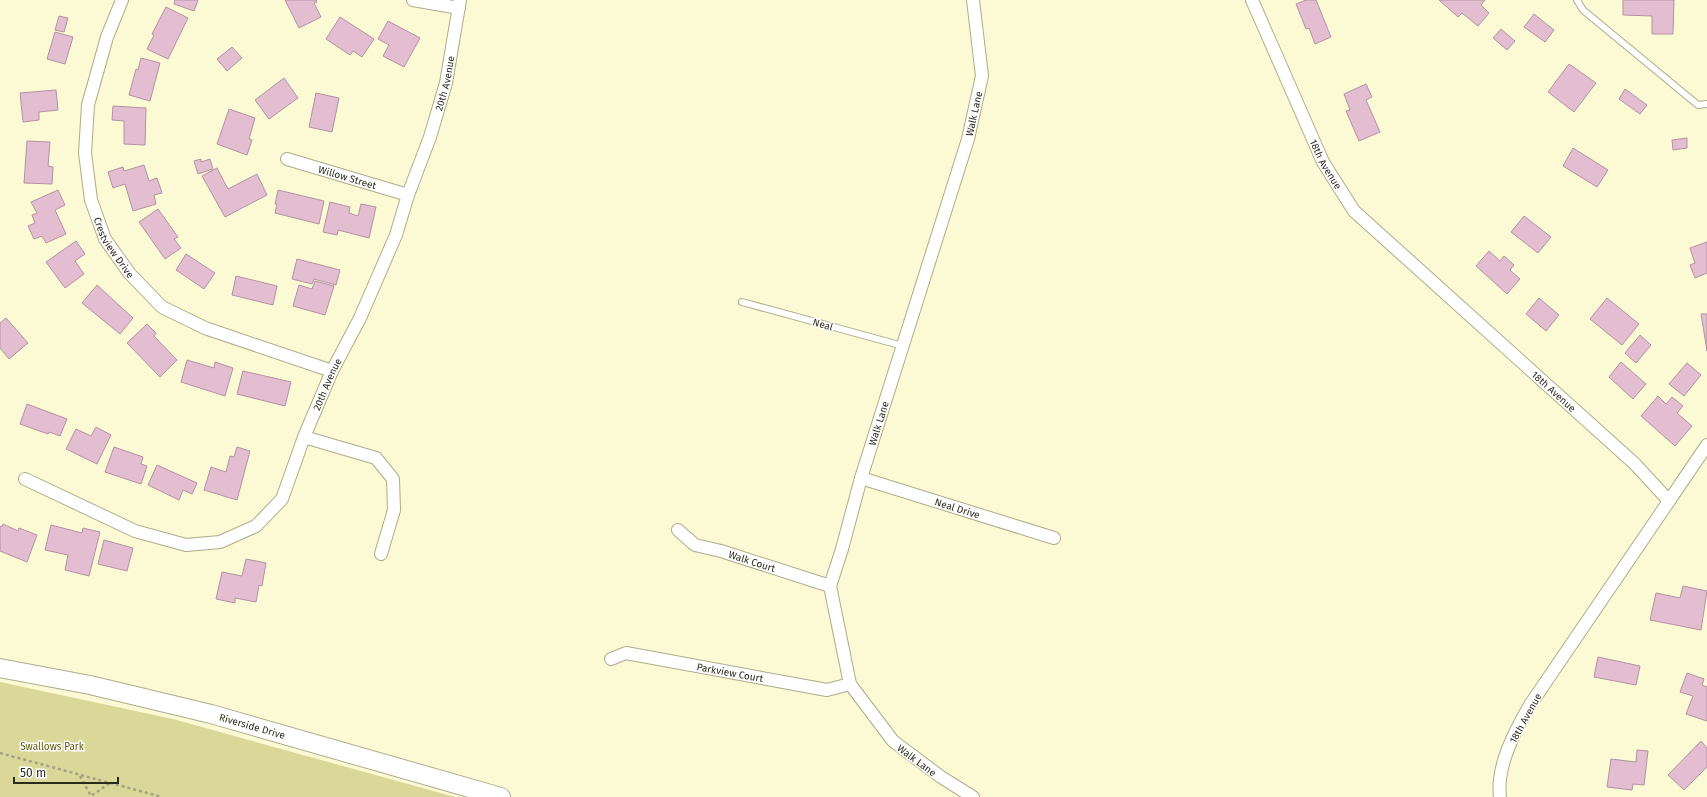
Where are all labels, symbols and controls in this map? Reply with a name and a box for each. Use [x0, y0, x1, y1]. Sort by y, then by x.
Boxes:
street label: 20th Avenue [433, 55, 457, 112]
street label: Walk Lane [964, 90, 985, 137]
street label: 18th Avenue [1307, 138, 1344, 192]
street label: Willow Street [317, 164, 378, 192]
street label: Crestview Drive [91, 216, 136, 281]
street label: Neal [811, 316, 834, 334]
street label: 20th Avenue [311, 356, 345, 412]
street label: 18th Avenue [1529, 369, 1578, 415]
street label: Walk Lane [867, 400, 892, 447]
street label: Neal Drive [933, 496, 981, 522]
street label: Walk Court [727, 549, 777, 575]
street label: Parkview Court [696, 661, 764, 685]
street label: 18th Avenue [1507, 691, 1544, 746]
street label: Riverside Drive [218, 712, 286, 742]
park label: Swallows Park [20, 741, 85, 753]
street label: Walk Lane [895, 742, 938, 779]
scale bar [14, 759, 118, 785]
text: 50 m [20, 766, 46, 780]

